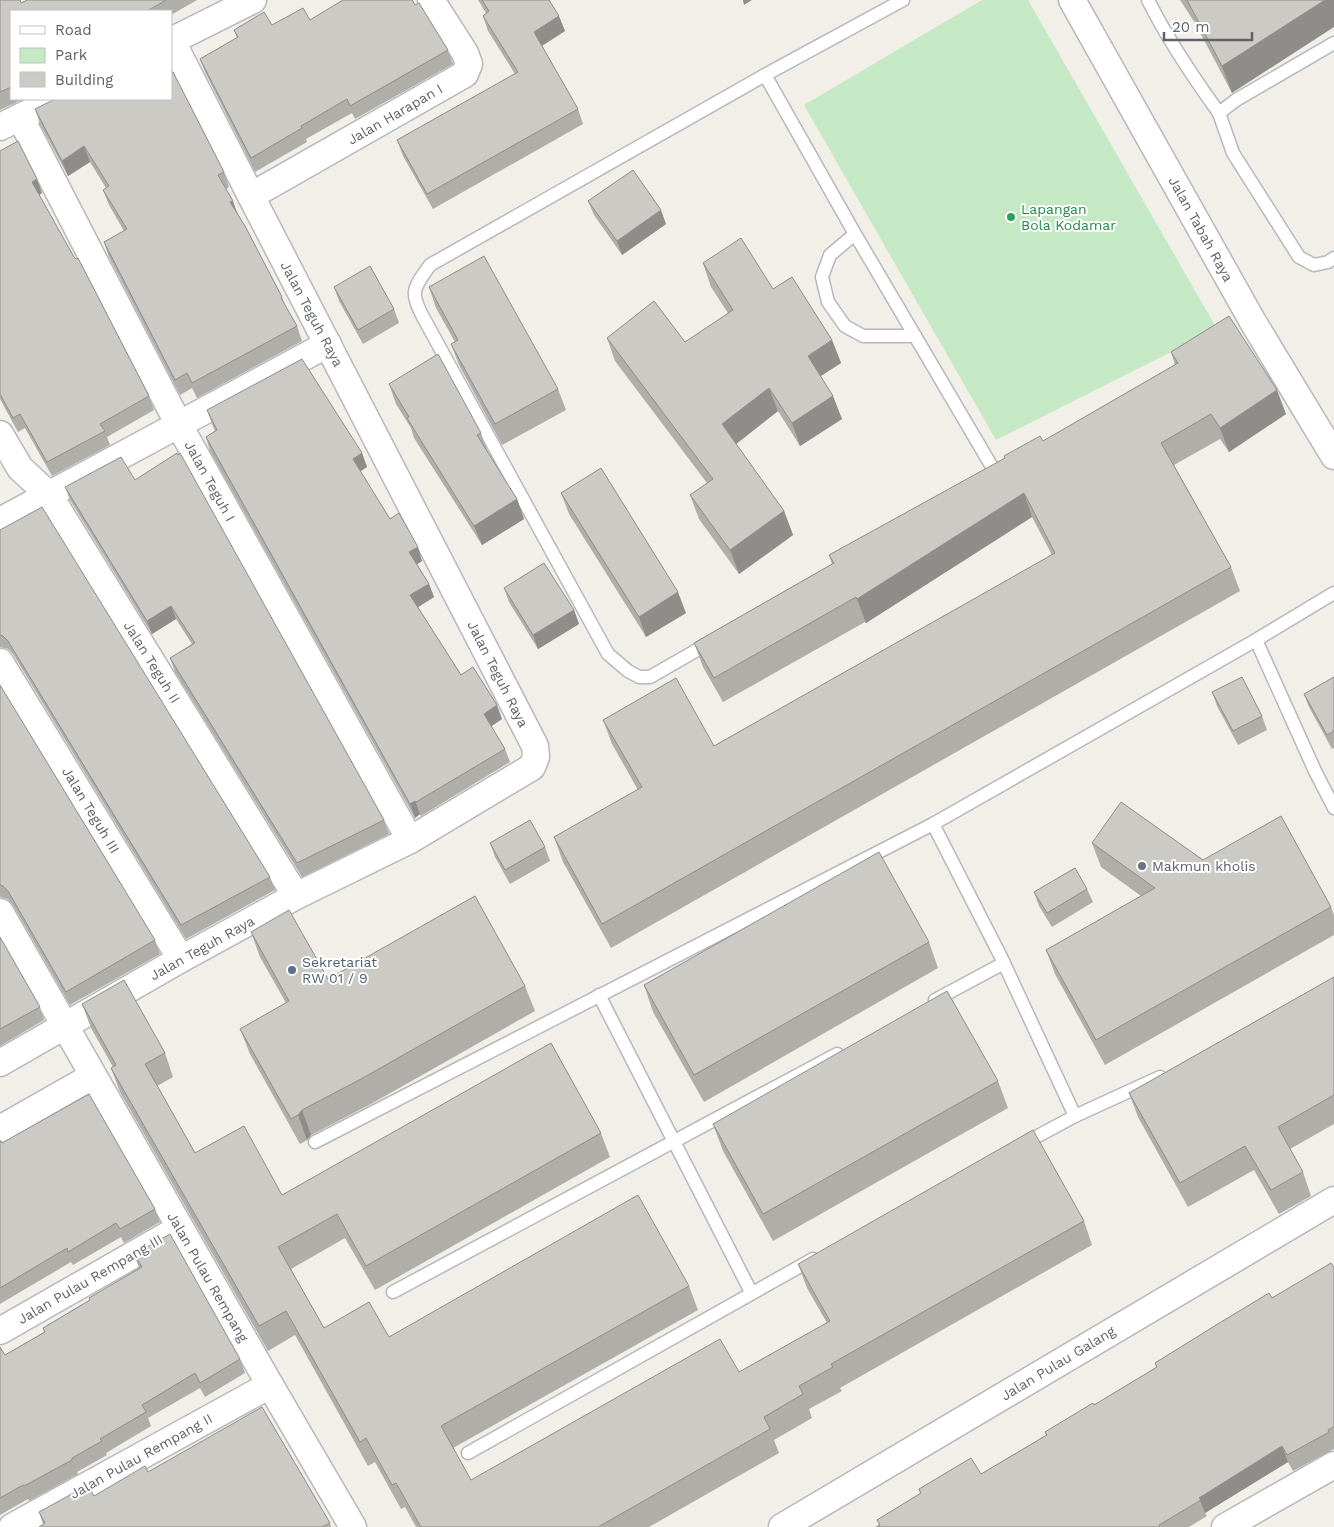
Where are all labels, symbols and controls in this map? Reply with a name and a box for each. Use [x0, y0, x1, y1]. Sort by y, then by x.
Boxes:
legend [10, 10, 172, 100]
scale bar [1164, 10, 1252, 42]
text: 20 m [1172, 18, 1210, 36]
text: Road [55, 21, 92, 39]
text: Park [55, 46, 88, 64]
text: Building [55, 71, 113, 89]
street label: Jalan Harapan I [345, 80, 445, 148]
street label: Jalan Tabah Raya [1165, 174, 1237, 284]
place label: Lapangan Bola Kodamar [1021, 201, 1116, 233]
marker: Lapangan Bola Kodamar [1005, 211, 1017, 223]
street label: Jalan Teguh Raya [277, 259, 347, 370]
street label: Jalan Teguh I [181, 438, 239, 524]
street label: Jalan Teguh II [120, 618, 184, 706]
street label: Jalan Teguh Raya [464, 618, 532, 730]
street label: Jalan Teguh III [59, 764, 123, 856]
place label: Makmun kholis [1152, 858, 1256, 874]
marker: Makmun kholis [1136, 860, 1148, 872]
street label: Jalan Teguh Raya [147, 913, 257, 983]
place label: Sekretariat RW 01 / 9 [302, 954, 377, 986]
marker: Sekretariat RW 01 / 9 [286, 964, 298, 976]
street label: Jalan Pulau Rempang [164, 1209, 252, 1345]
street label: Jalan Pulau Rempang III [15, 1231, 165, 1327]
street label: Jalan Pulau Galang [998, 1322, 1118, 1403]
street label: Jalan Pulau Rempang II [67, 1410, 215, 1502]

